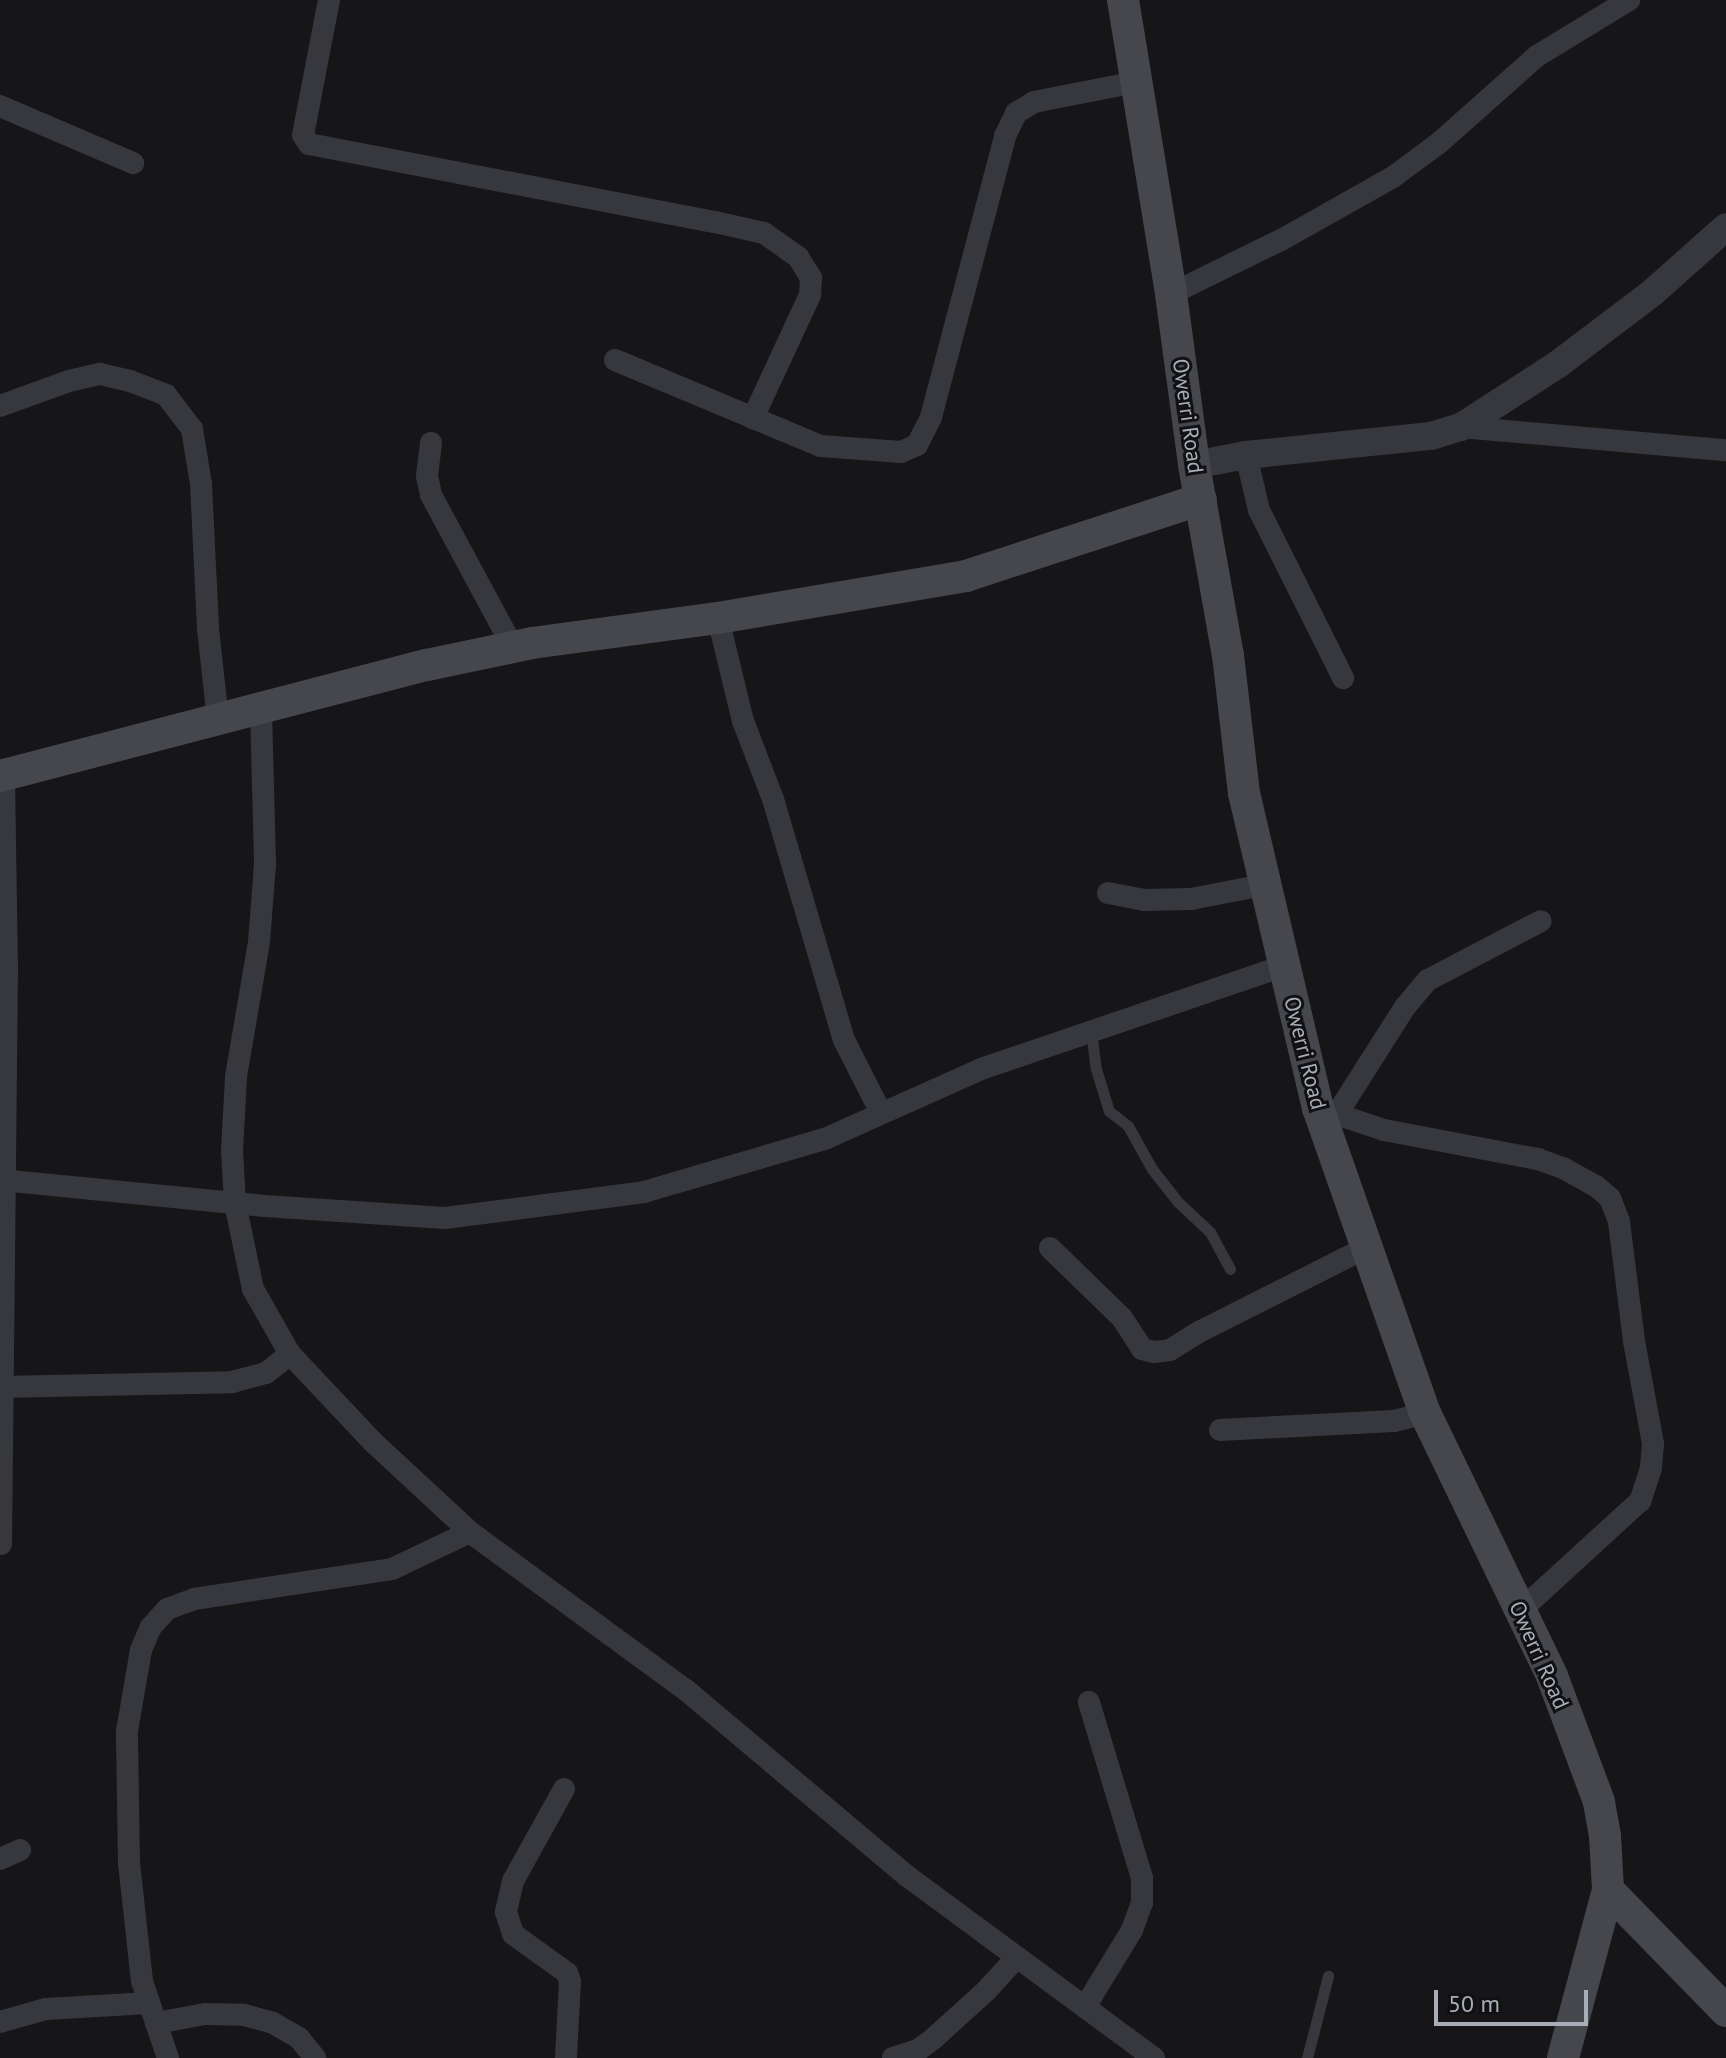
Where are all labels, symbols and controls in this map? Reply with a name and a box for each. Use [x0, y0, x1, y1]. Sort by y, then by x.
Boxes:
street label: Owerri Road [1167, 357, 1209, 475]
street label: Owerri Road [1278, 994, 1332, 1112]
street label: Owerri Road [1503, 1597, 1575, 1713]
scale bar [1438, 1974, 1592, 2024]
text: 50 m [1448, 1988, 1500, 2019]

